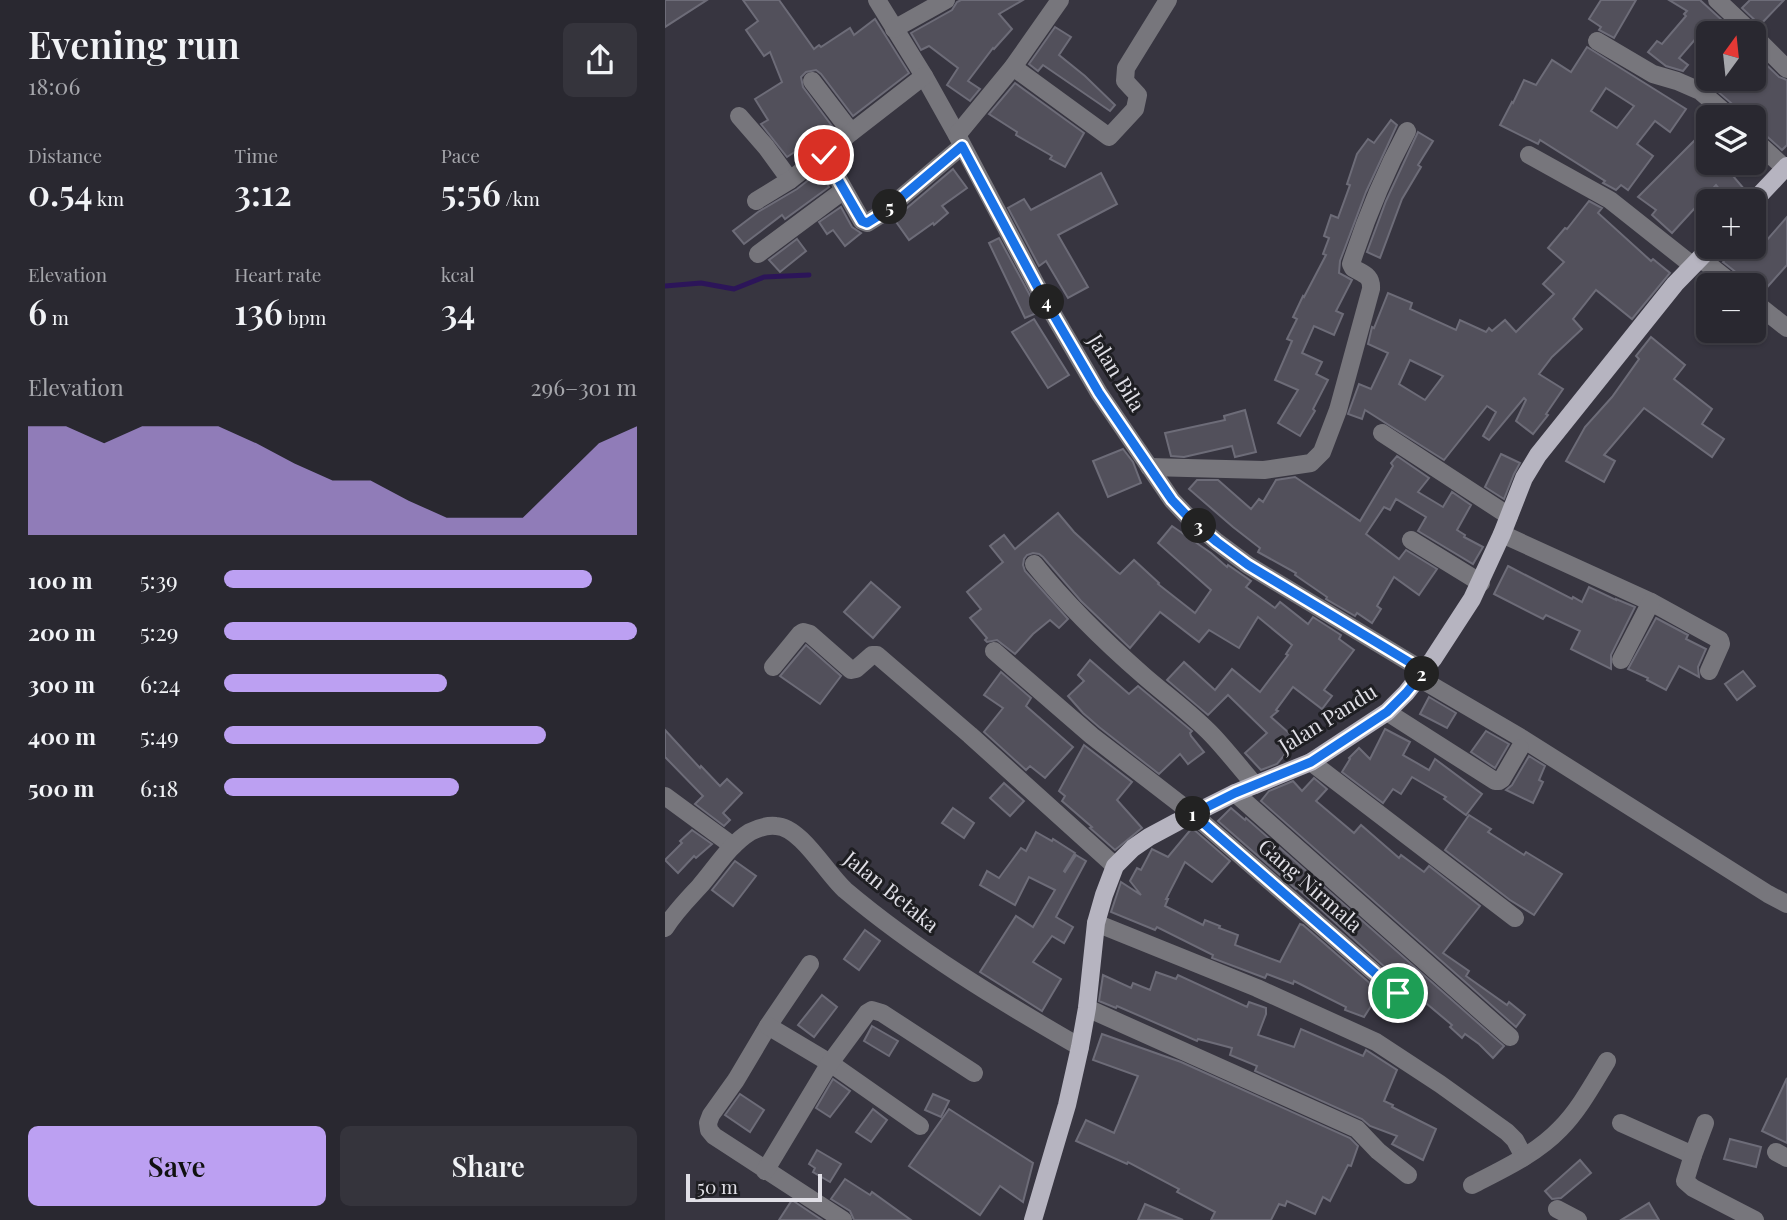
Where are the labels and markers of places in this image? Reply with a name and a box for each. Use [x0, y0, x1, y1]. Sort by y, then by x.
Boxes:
pin [794, 125, 854, 185]
pin: 5 [873, 190, 908, 224]
pin: 4 [1029, 284, 1065, 320]
pin: 3 [1181, 508, 1217, 544]
pin: 2 [1405, 656, 1439, 692]
pin: 1 [1175, 796, 1211, 832]
pin [1368, 963, 1428, 1023]

